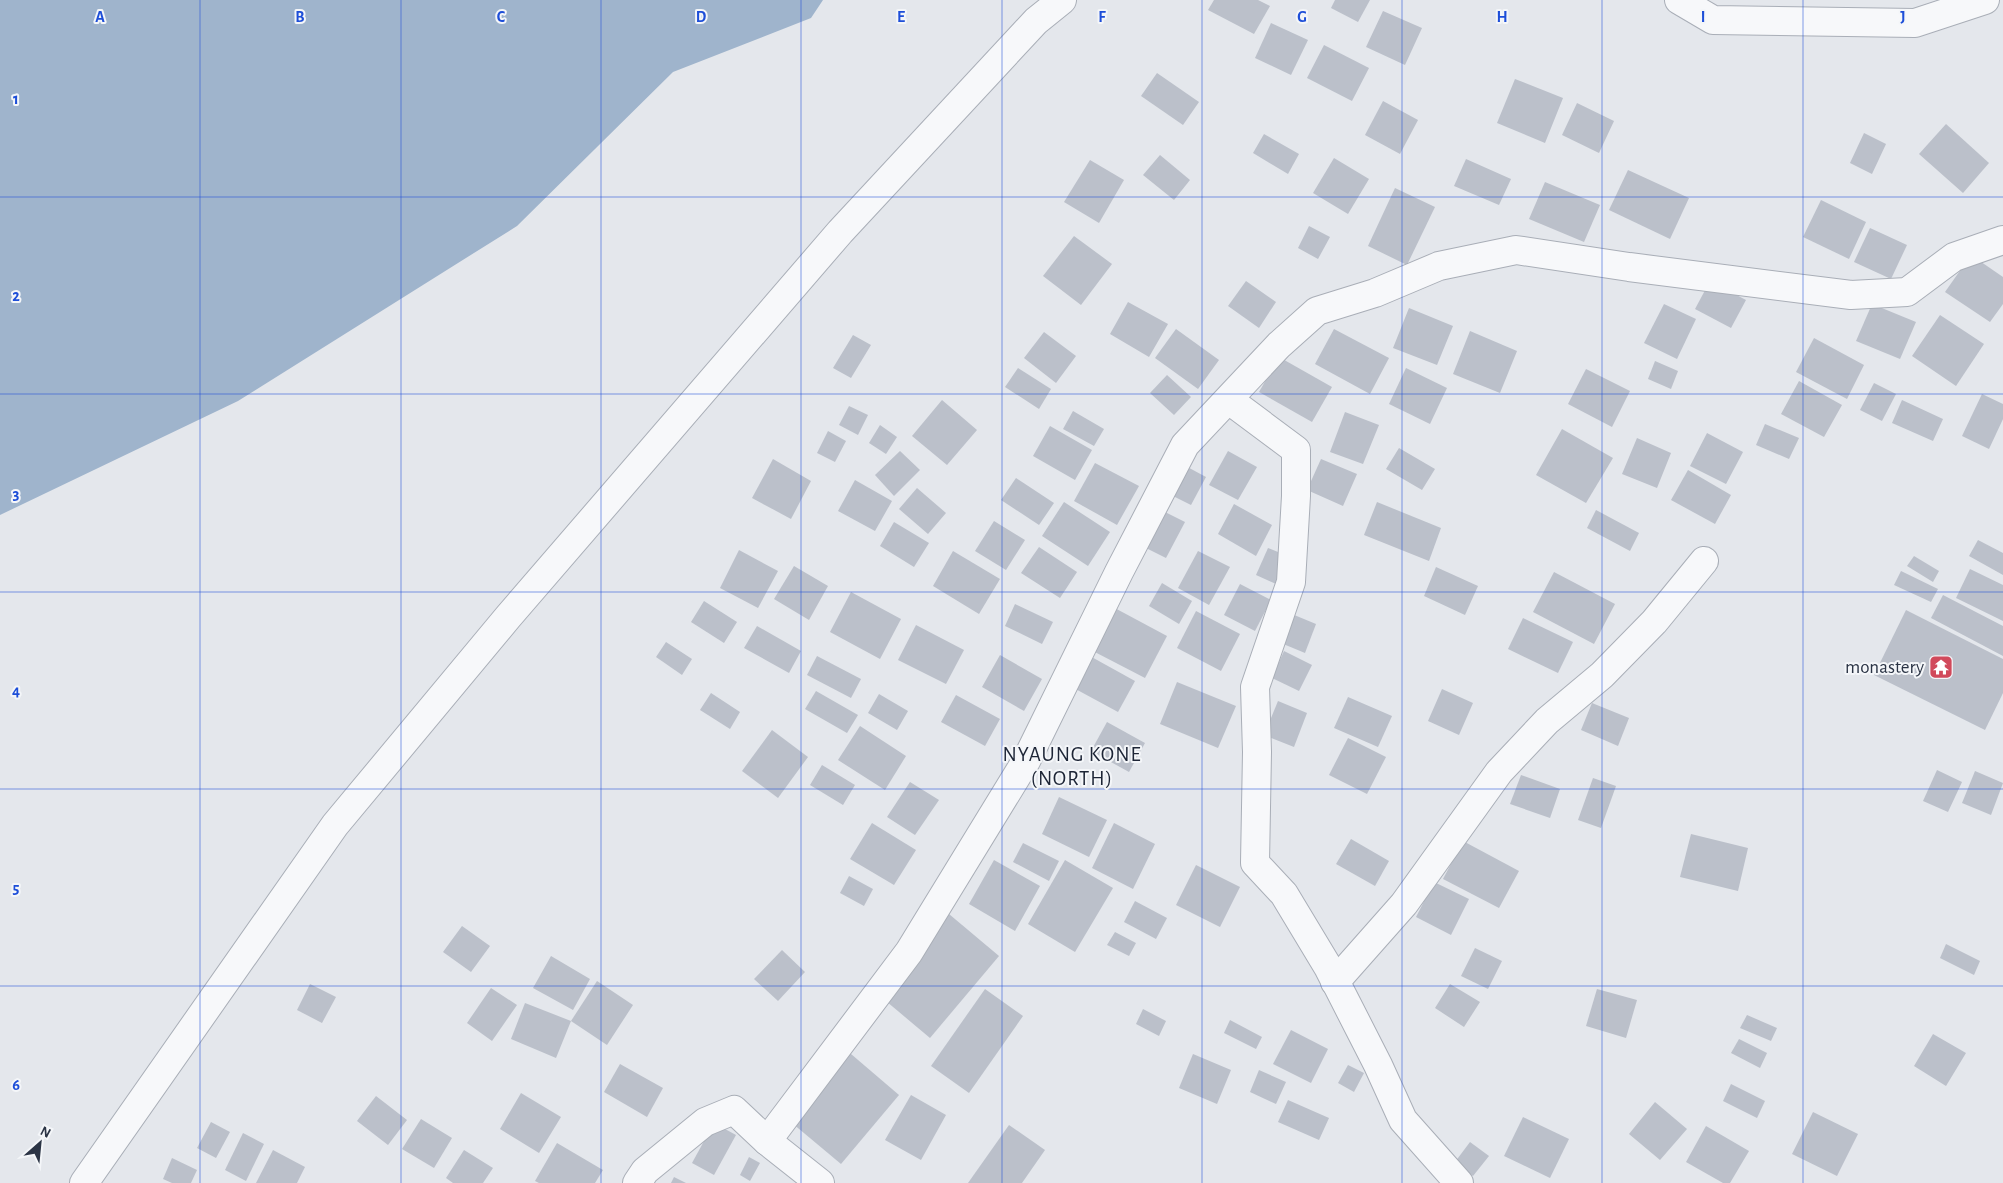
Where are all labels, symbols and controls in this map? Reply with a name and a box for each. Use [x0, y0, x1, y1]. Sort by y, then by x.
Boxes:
text: A [95, 9, 105, 25]
text: B [295, 9, 305, 25]
text: C [497, 9, 506, 25]
text: D [696, 9, 707, 25]
text: E [897, 9, 905, 25]
text: F [1098, 9, 1106, 25]
text: G [1297, 9, 1307, 25]
text: H [1496, 9, 1508, 25]
text: I [1701, 9, 1705, 25]
text: J [1900, 9, 1906, 25]
text: 1 [13, 91, 19, 107]
text: 2 [12, 288, 20, 304]
text: 3 [13, 486, 20, 502]
temple icon: monastery [1928, 654, 1954, 680]
place label: monastery [1845, 658, 1924, 677]
text: 4 [12, 683, 20, 699]
district label: NYAUNG KONE (NORTH) [1002, 744, 1142, 789]
text: 5 [13, 880, 20, 896]
text: 6 [12, 1077, 20, 1093]
north arrow [15, 1118, 65, 1168]
text: N [38, 1124, 53, 1141]

